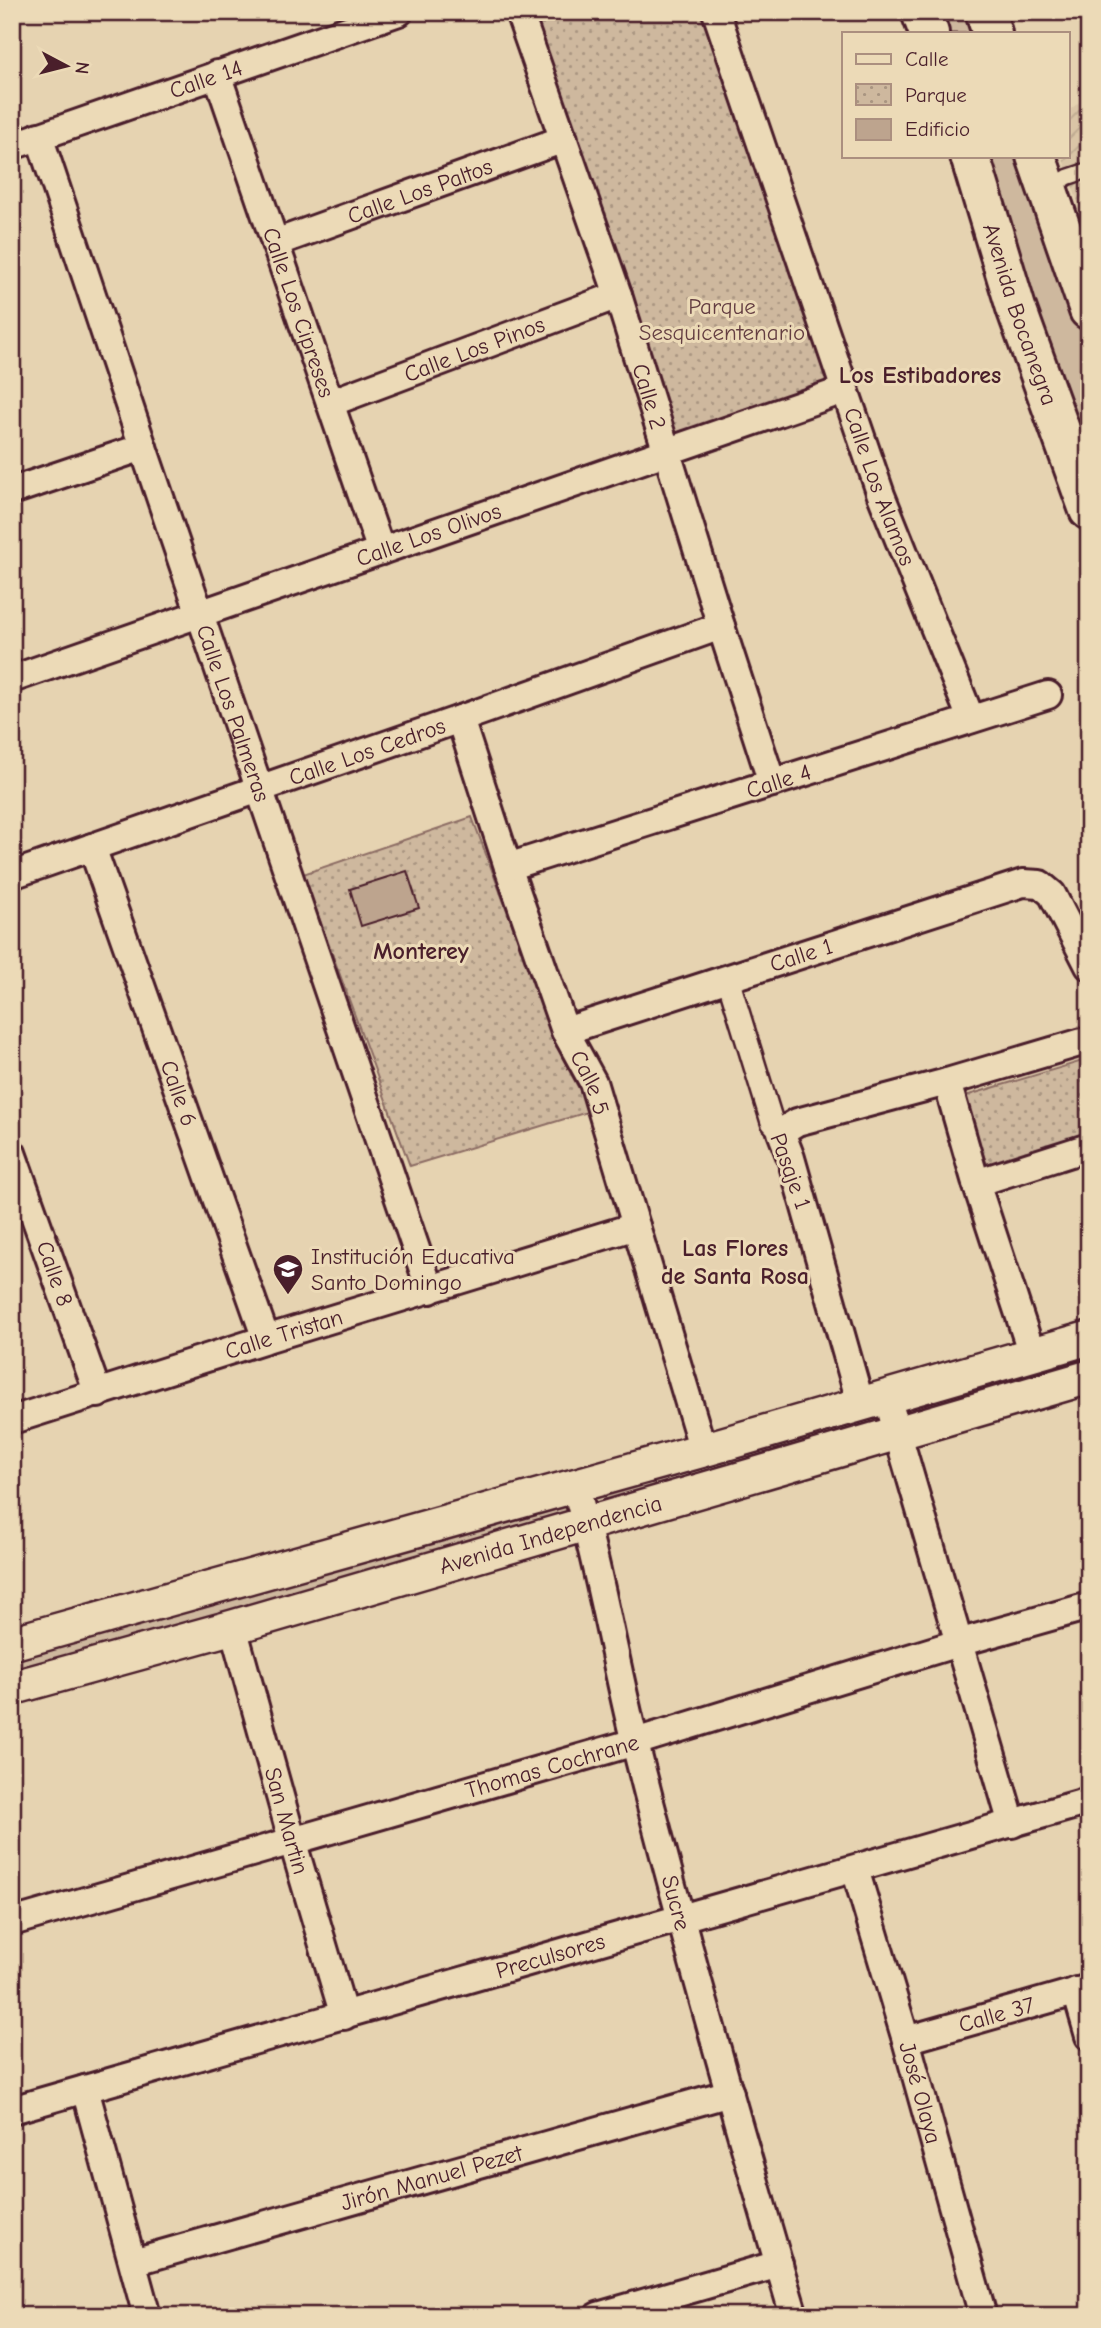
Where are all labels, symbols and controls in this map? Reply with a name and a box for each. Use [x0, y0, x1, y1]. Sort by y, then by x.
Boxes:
north arrow [32, 32, 102, 102]
legend [842, 32, 1070, 158]
text: Calle [905, 47, 948, 71]
street label: Calle 14 [166, 54, 246, 105]
text: N [70, 60, 94, 75]
text: Parque [905, 83, 967, 107]
text: Edificio [905, 117, 970, 141]
street label: Calle Los Paltos [344, 153, 496, 230]
street label: Avenida Bocanegra [977, 220, 1063, 409]
street label: Calle Los Cipreses [257, 224, 340, 401]
park label: Parque Sesquicentenario [639, 293, 805, 346]
street label: Calle Los Pinos [400, 311, 548, 388]
street label: Calle 2 [626, 360, 672, 433]
district label: Los Estibadores [839, 361, 1001, 389]
street label: Calle Los Alamos [838, 404, 921, 570]
street label: Calle Los Olivos [353, 497, 505, 572]
street label: Calle Los Palmeras [190, 621, 276, 805]
street label: Calle Los Cedros [285, 712, 449, 792]
street label: Calle 4 [743, 758, 815, 804]
street label: Calle 1 [766, 932, 836, 978]
district label: Monterey [373, 937, 469, 965]
street label: Calle 5 [564, 1046, 615, 1118]
street label: Calle 6 [155, 1057, 203, 1130]
street label: Pasaje 1 [764, 1129, 817, 1213]
district label: Las Flores de Santa Rosa [661, 1234, 809, 1290]
street label: Calle 8 [31, 1238, 79, 1310]
place label: Institución Educativa Santo Domingo [311, 1243, 515, 1296]
school or university icon: Institución Educativa Santo Domingo [271, 1252, 305, 1296]
street label: Calle Tristan [222, 1303, 346, 1365]
street label: Avenida Independencia [436, 1489, 665, 1580]
street label: Thomas Cochrane [462, 1729, 642, 1804]
street label: San Martin [259, 1764, 314, 1877]
street label: Sucre [656, 1872, 696, 1933]
street label: Preculsores [493, 1928, 608, 1985]
street label: Calle 37 [955, 1991, 1038, 2038]
street label: José Olaya [893, 2039, 947, 2147]
street label: Jirón Manuel Pezet [337, 2139, 527, 2217]

